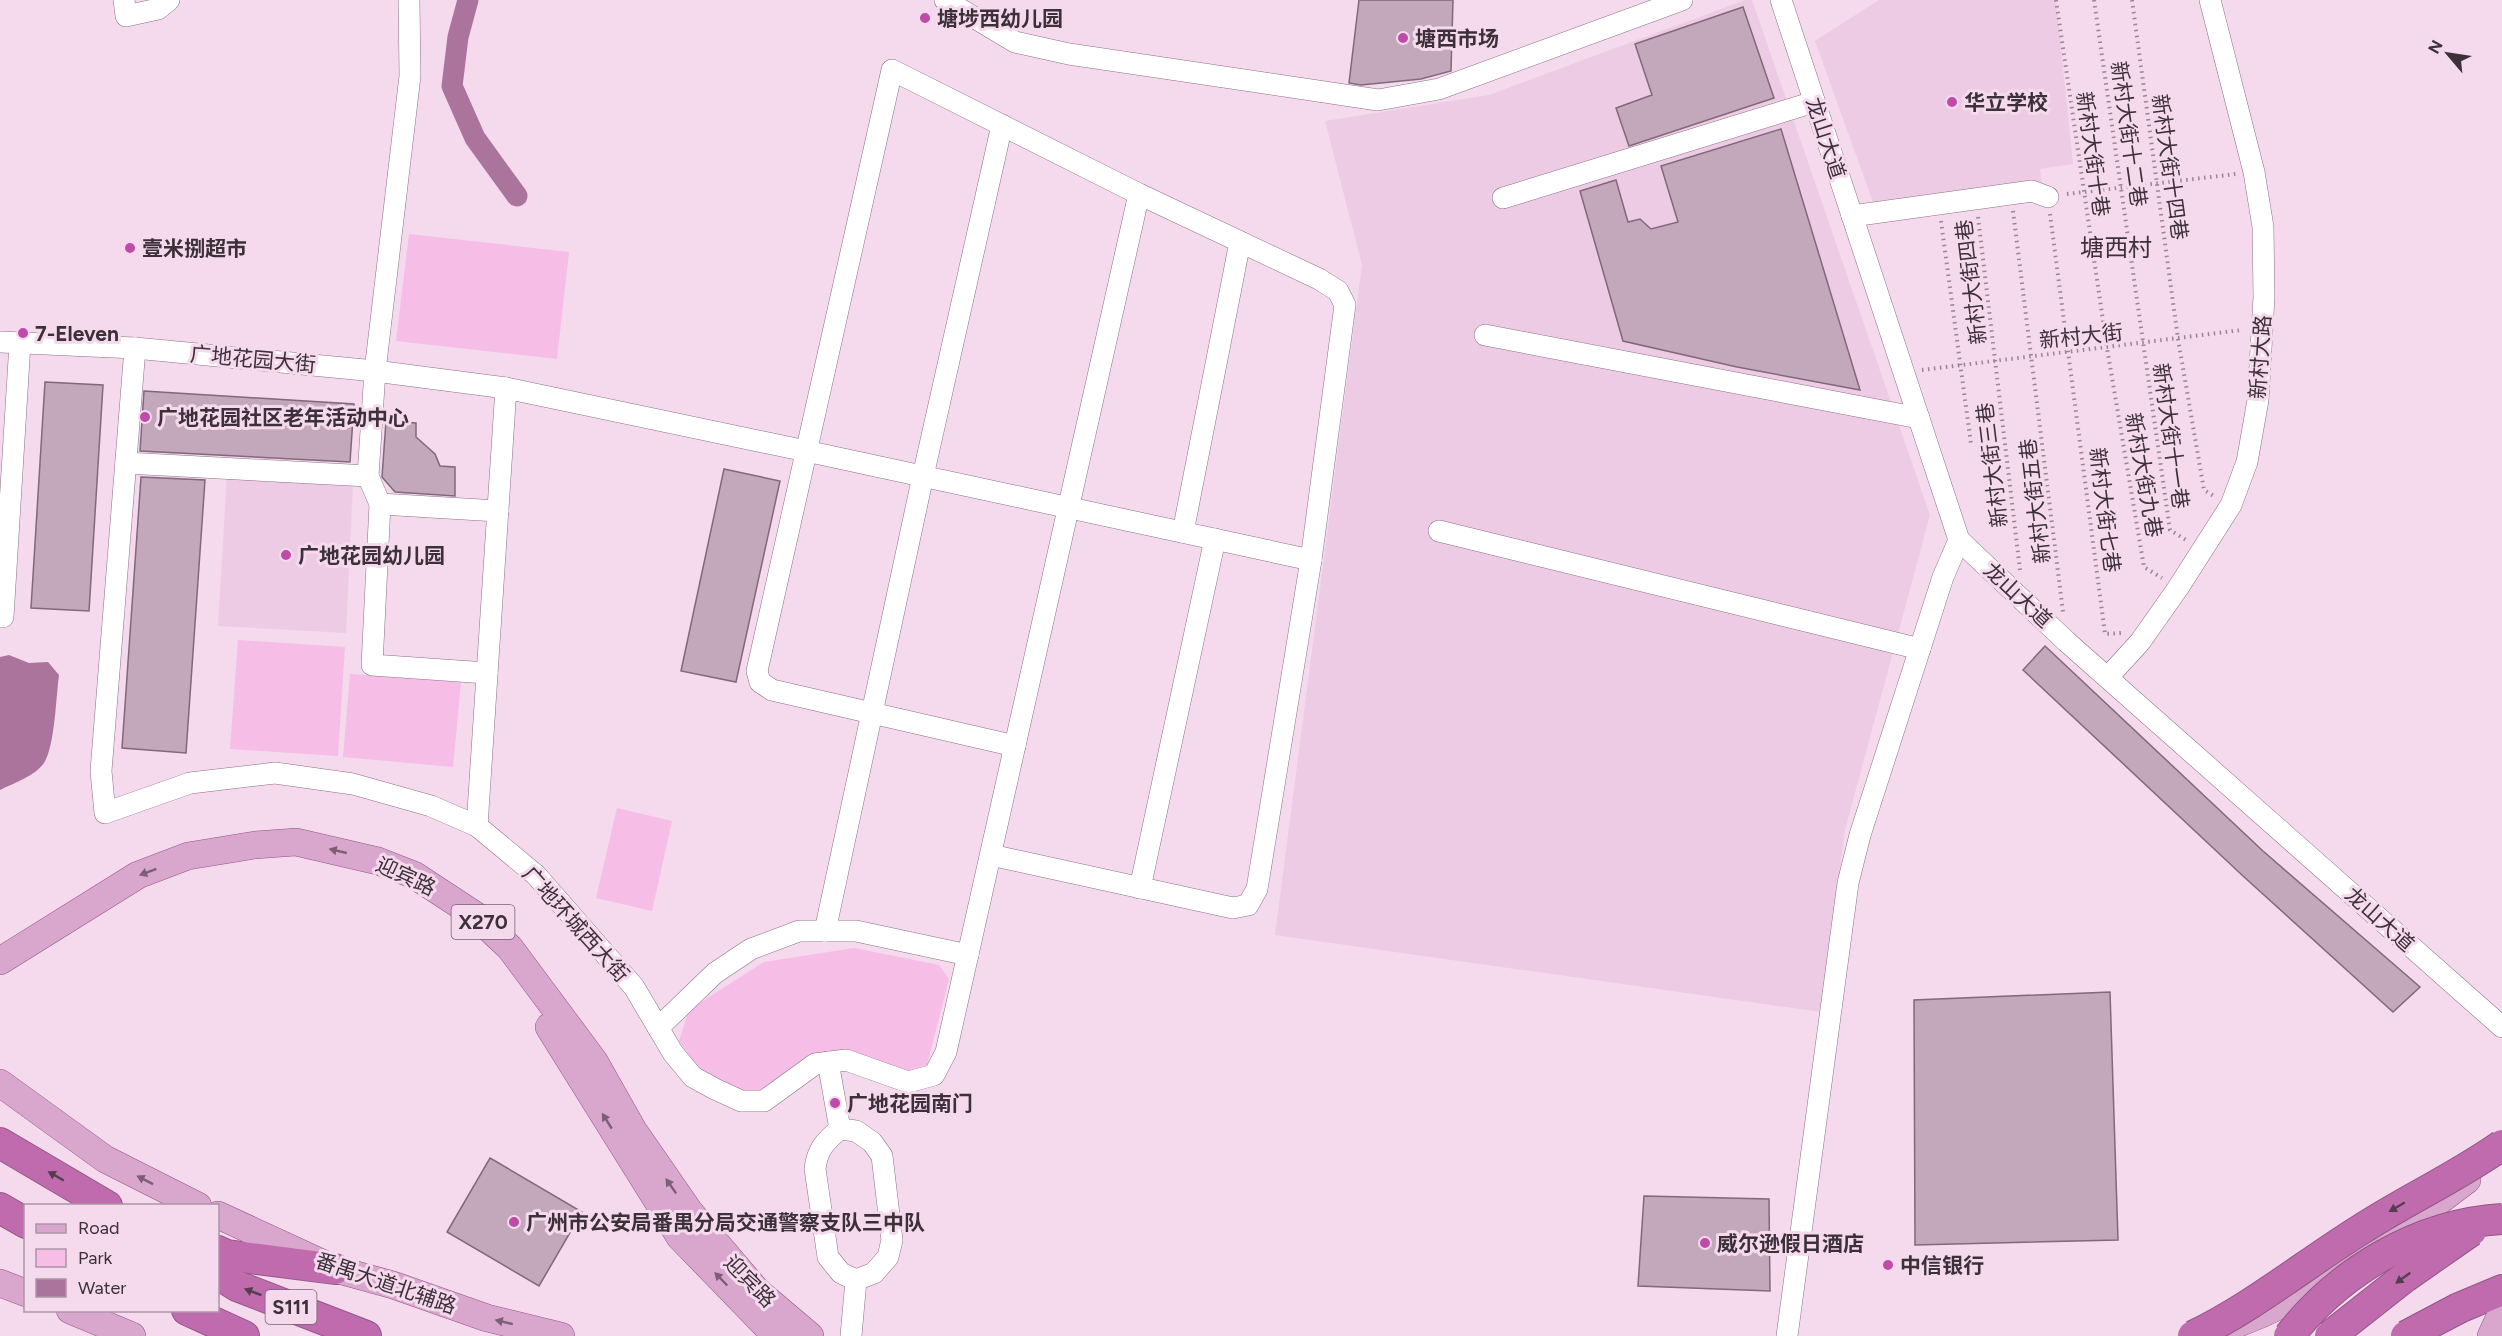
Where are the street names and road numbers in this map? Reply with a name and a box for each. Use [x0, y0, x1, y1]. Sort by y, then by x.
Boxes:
street label: 新村大街十二巷 [2106, 59, 2152, 209]
street label: 新村大街十巷 [2072, 90, 2114, 218]
street label: 新村大街十四巷 [2147, 92, 2193, 242]
street label: 龙山大道 [1801, 94, 1851, 182]
street label: 新村大街四巷 [1951, 218, 1991, 346]
street label: 新村大路 [2245, 314, 2275, 400]
street label: 新村大街 [2038, 319, 2124, 353]
street label: 广地花园大街 [189, 341, 317, 377]
street label: 新村大街十一巷 [2148, 361, 2194, 511]
street label: 新村大街三巷 [1972, 401, 2012, 529]
street label: 新村大街九巷 [2121, 411, 2167, 539]
street label: 新村大街五巷 [2015, 437, 2055, 565]
street label: 新村大街七巷 [2085, 446, 2125, 574]
street label: 龙山大道 [1979, 557, 2057, 633]
street label: 迎宾路 [372, 851, 440, 901]
street label: 广地环城西大街 [518, 861, 634, 987]
street label: 龙山大道 [2340, 882, 2420, 956]
road number: X270 [452, 905, 514, 939]
street label: 番禺大道北辅路 [312, 1247, 460, 1319]
street label: 迎宾路 [719, 1250, 781, 1312]
road number: S111 [266, 1290, 316, 1324]

